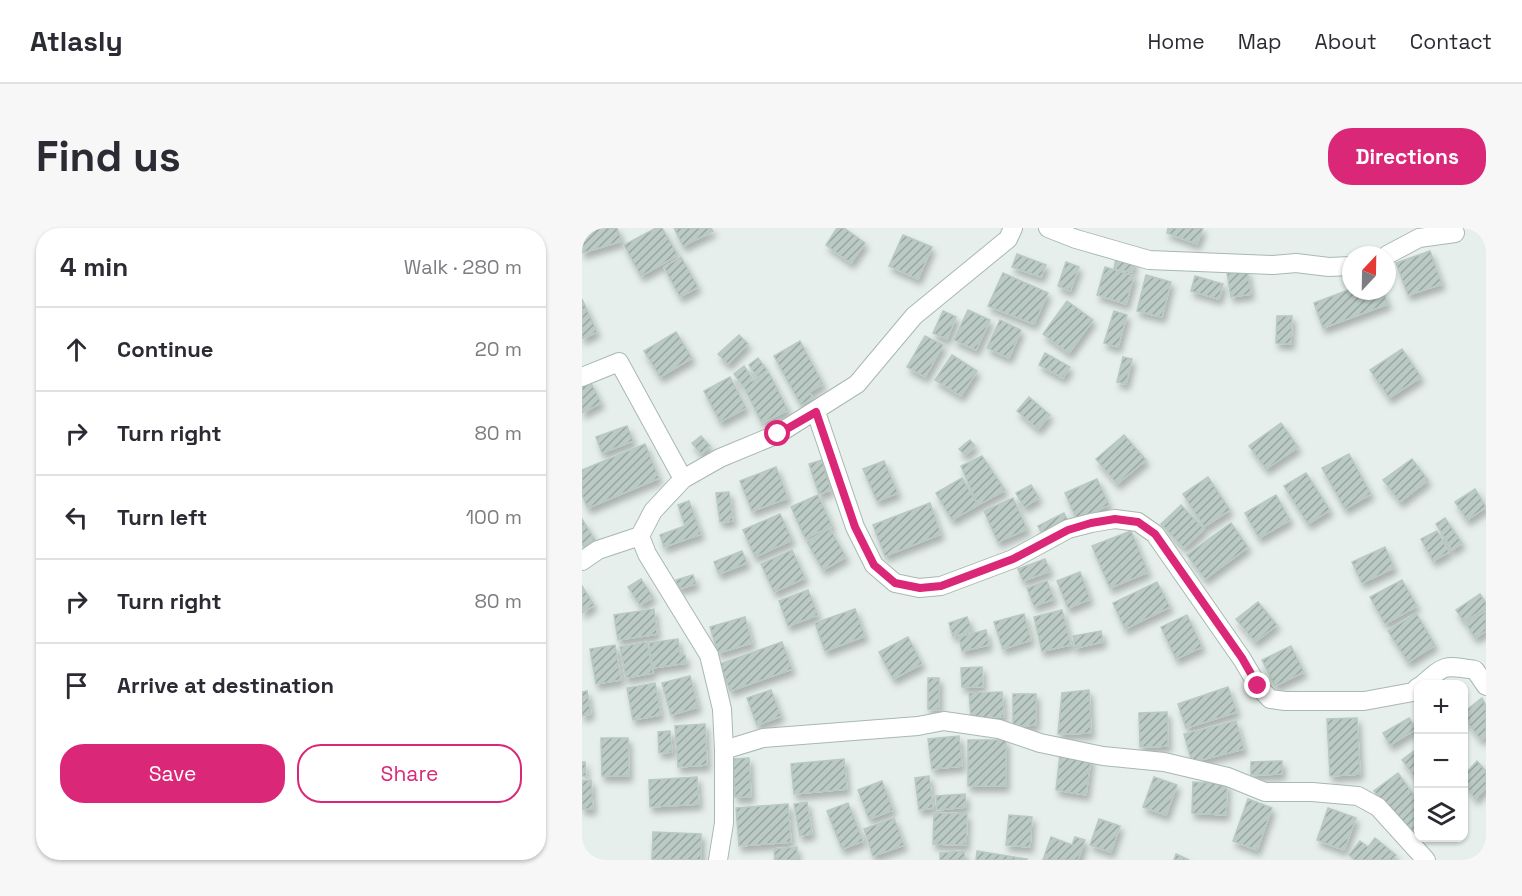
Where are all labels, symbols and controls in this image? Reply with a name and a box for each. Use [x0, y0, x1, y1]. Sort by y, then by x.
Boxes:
text: Atlasly [30, 23, 123, 59]
text: Home [1147, 28, 1205, 55]
text: Map [1238, 28, 1282, 55]
text: About [1315, 28, 1377, 55]
text: Contact [1410, 28, 1492, 55]
button: Directions [1328, 128, 1486, 185]
text: Find us [36, 130, 181, 183]
north arrow [1342, 246, 1396, 300]
text: 4 min [60, 250, 128, 284]
text: Walk · 280 m [404, 254, 522, 280]
icon: ahead [60, 333, 93, 366]
text: Continue [117, 335, 213, 363]
text: 20 m [475, 336, 522, 362]
icon: right [60, 417, 93, 450]
text: Turn right [117, 419, 222, 447]
text: 80 m [474, 420, 522, 446]
route start [764, 420, 790, 446]
icon: left [60, 501, 93, 534]
text: Turn left [117, 503, 207, 531]
text: 100 m [466, 504, 522, 530]
icon: right [60, 585, 93, 618]
text: Turn right [117, 587, 222, 615]
text: 80 m [474, 588, 522, 614]
icon: arrive [60, 669, 93, 702]
text: Arrive at destination [117, 671, 334, 699]
route end [1244, 672, 1270, 698]
map controls [1414, 680, 1468, 842]
button: + [1414, 680, 1468, 734]
button: − [1414, 734, 1468, 788]
button: Save [60, 744, 285, 803]
button: Share [297, 744, 522, 803]
button: layers [1414, 788, 1468, 842]

